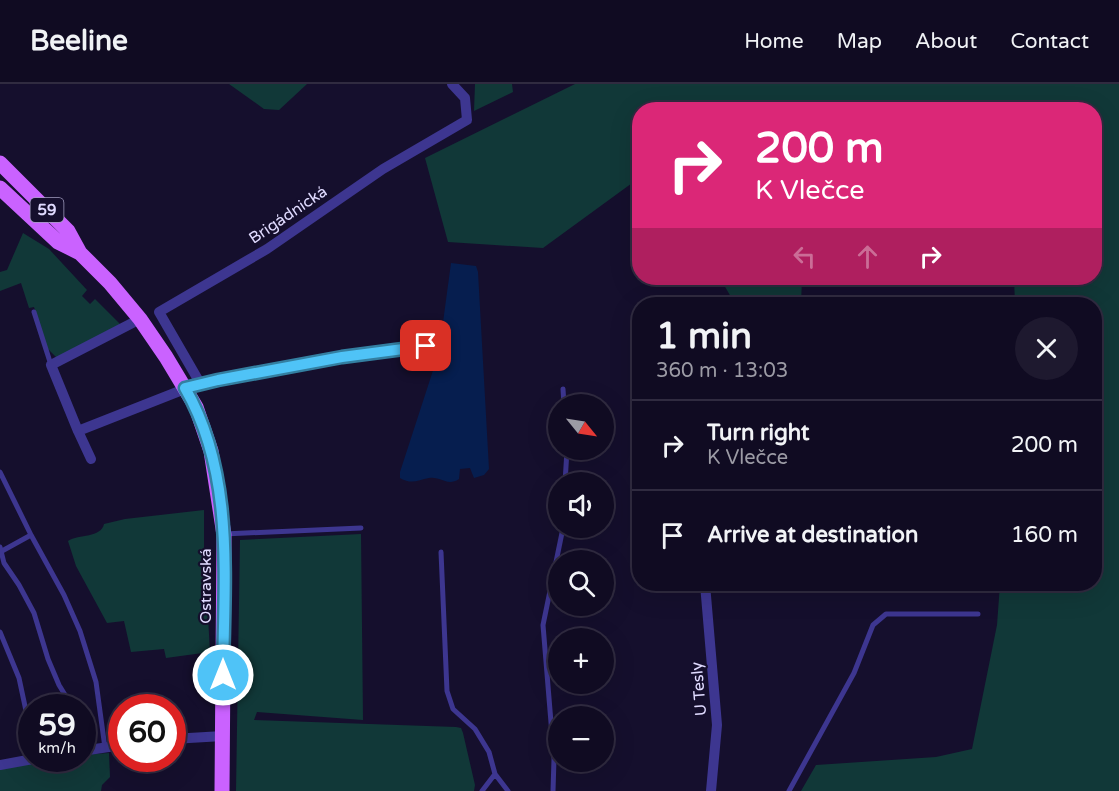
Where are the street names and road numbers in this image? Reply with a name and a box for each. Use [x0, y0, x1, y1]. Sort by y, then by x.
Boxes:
street label: Brigádnická [245, 182, 331, 248]
road number: 59 [30, 198, 63, 222]
street label: Ostravská [196, 548, 216, 624]
street label: U Tesly [687, 661, 711, 717]

